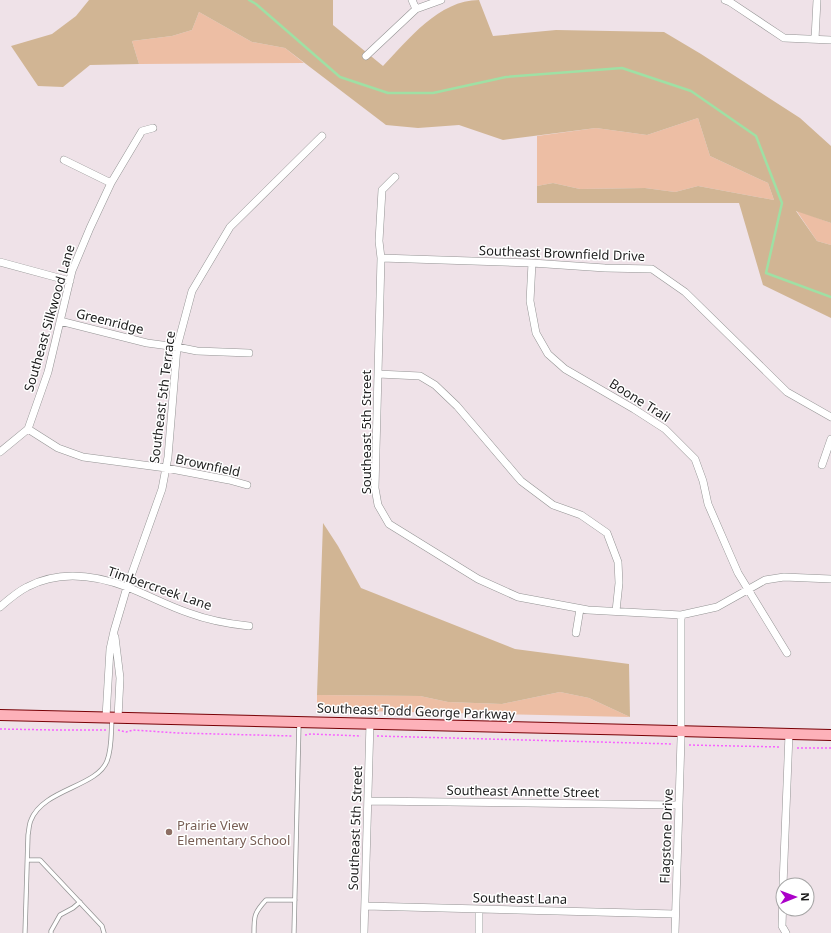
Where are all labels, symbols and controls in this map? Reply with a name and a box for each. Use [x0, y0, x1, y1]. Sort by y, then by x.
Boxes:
street label: Southeast Brownfield Drive [479, 241, 645, 265]
street label: Southeast Silkwood Lane [19, 242, 79, 394]
street label: Greenridge [74, 304, 146, 338]
street label: Southeast 5th Terrace [145, 330, 179, 464]
street label: Southeast 5th Street [357, 369, 375, 494]
street label: Boone Trail [606, 374, 674, 426]
street label: Brownfield [174, 449, 242, 481]
street label: Timbercreek Lane [106, 562, 214, 614]
street label: Southeast Todd George Parkway [317, 699, 516, 723]
street label: Southeast 5th Street [344, 765, 366, 891]
street label: Southeast Annette Street [446, 781, 600, 801]
street label: Flagstone Drive [655, 788, 677, 884]
place label: Prairie View Elementary School [177, 816, 290, 849]
marker: Prairie View Elementary School [164, 827, 174, 837]
north arrow [775, 877, 815, 917]
street label: Southeast Lana [473, 888, 567, 908]
text: N [798, 892, 813, 901]

